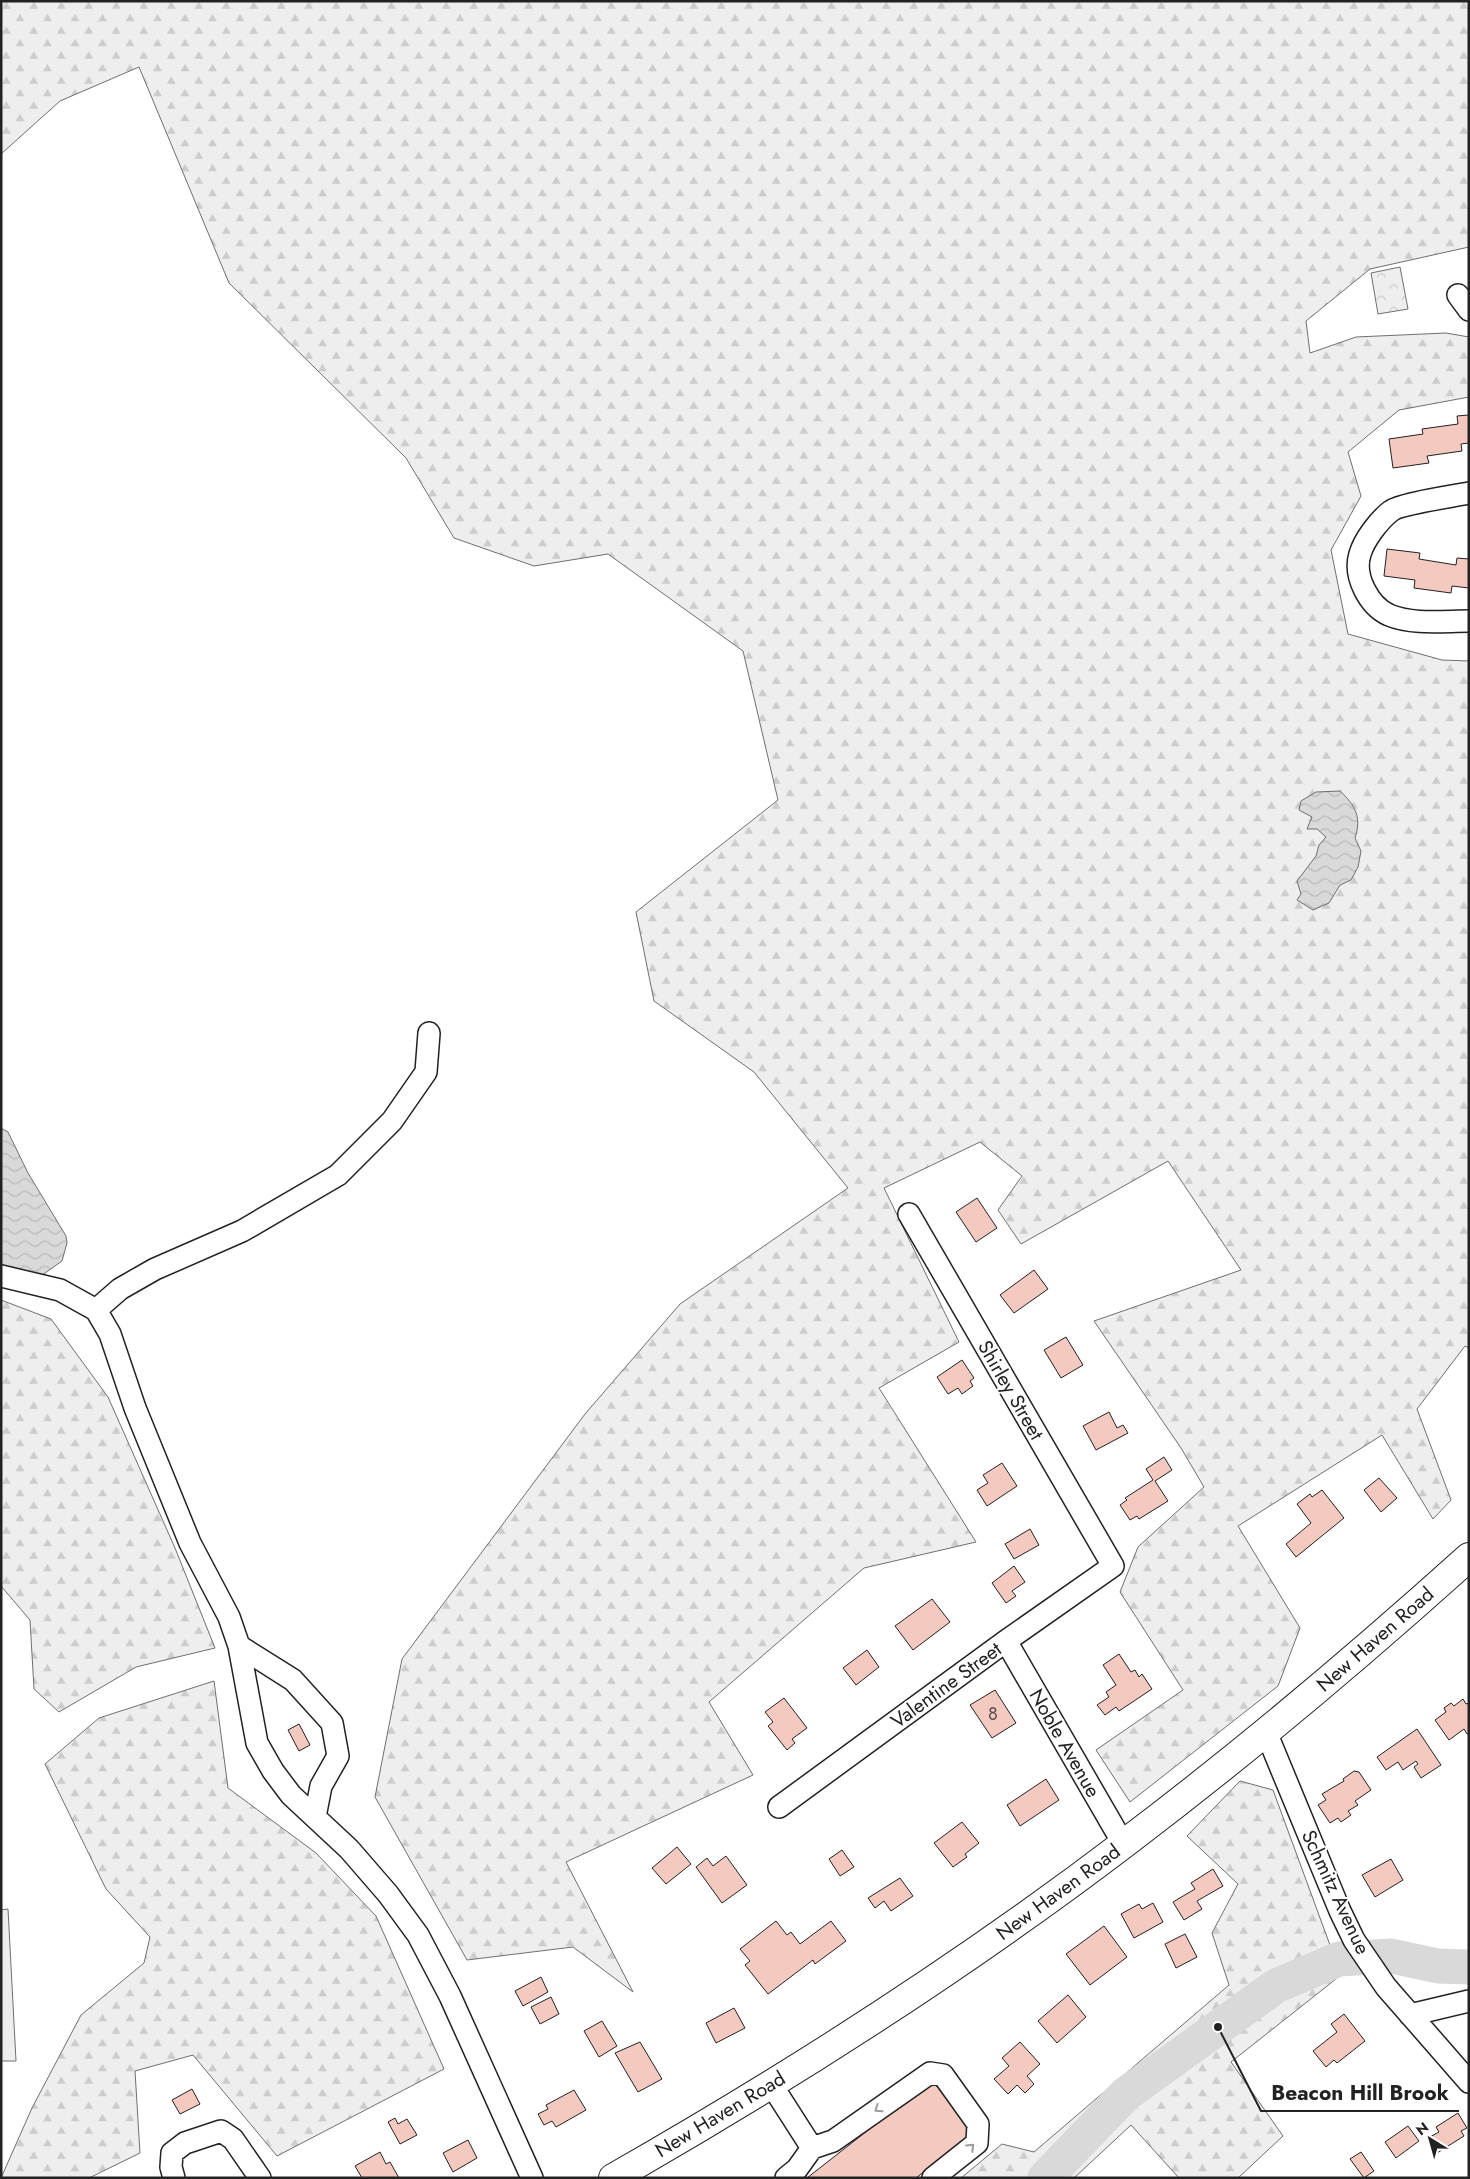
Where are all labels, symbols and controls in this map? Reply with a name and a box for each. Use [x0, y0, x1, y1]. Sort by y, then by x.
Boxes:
street label: Shirley Street [970, 1335, 1051, 1446]
street label: New Haven Road [1310, 1580, 1440, 1699]
street label: Valentine Street [885, 1635, 1008, 1736]
street label: Noble Avenue [1022, 1684, 1107, 1803]
house number: 8 [988, 1701, 998, 1727]
street label: Schmitz Avenue [1294, 1825, 1377, 1959]
street label: New Haven Road [990, 1837, 1126, 1947]
street label: New Haven Road [650, 2064, 791, 2165]
callout: Beacon Hill Brook [1261, 2075, 1459, 2111]
text: Beacon Hill Brook [1271, 2078, 1449, 2108]
one-way arrow [875, 2104, 884, 2112]
north arrow [1405, 2114, 1455, 2164]
text: N [1412, 2117, 1433, 2140]
one-way arrow [965, 2144, 974, 2153]

